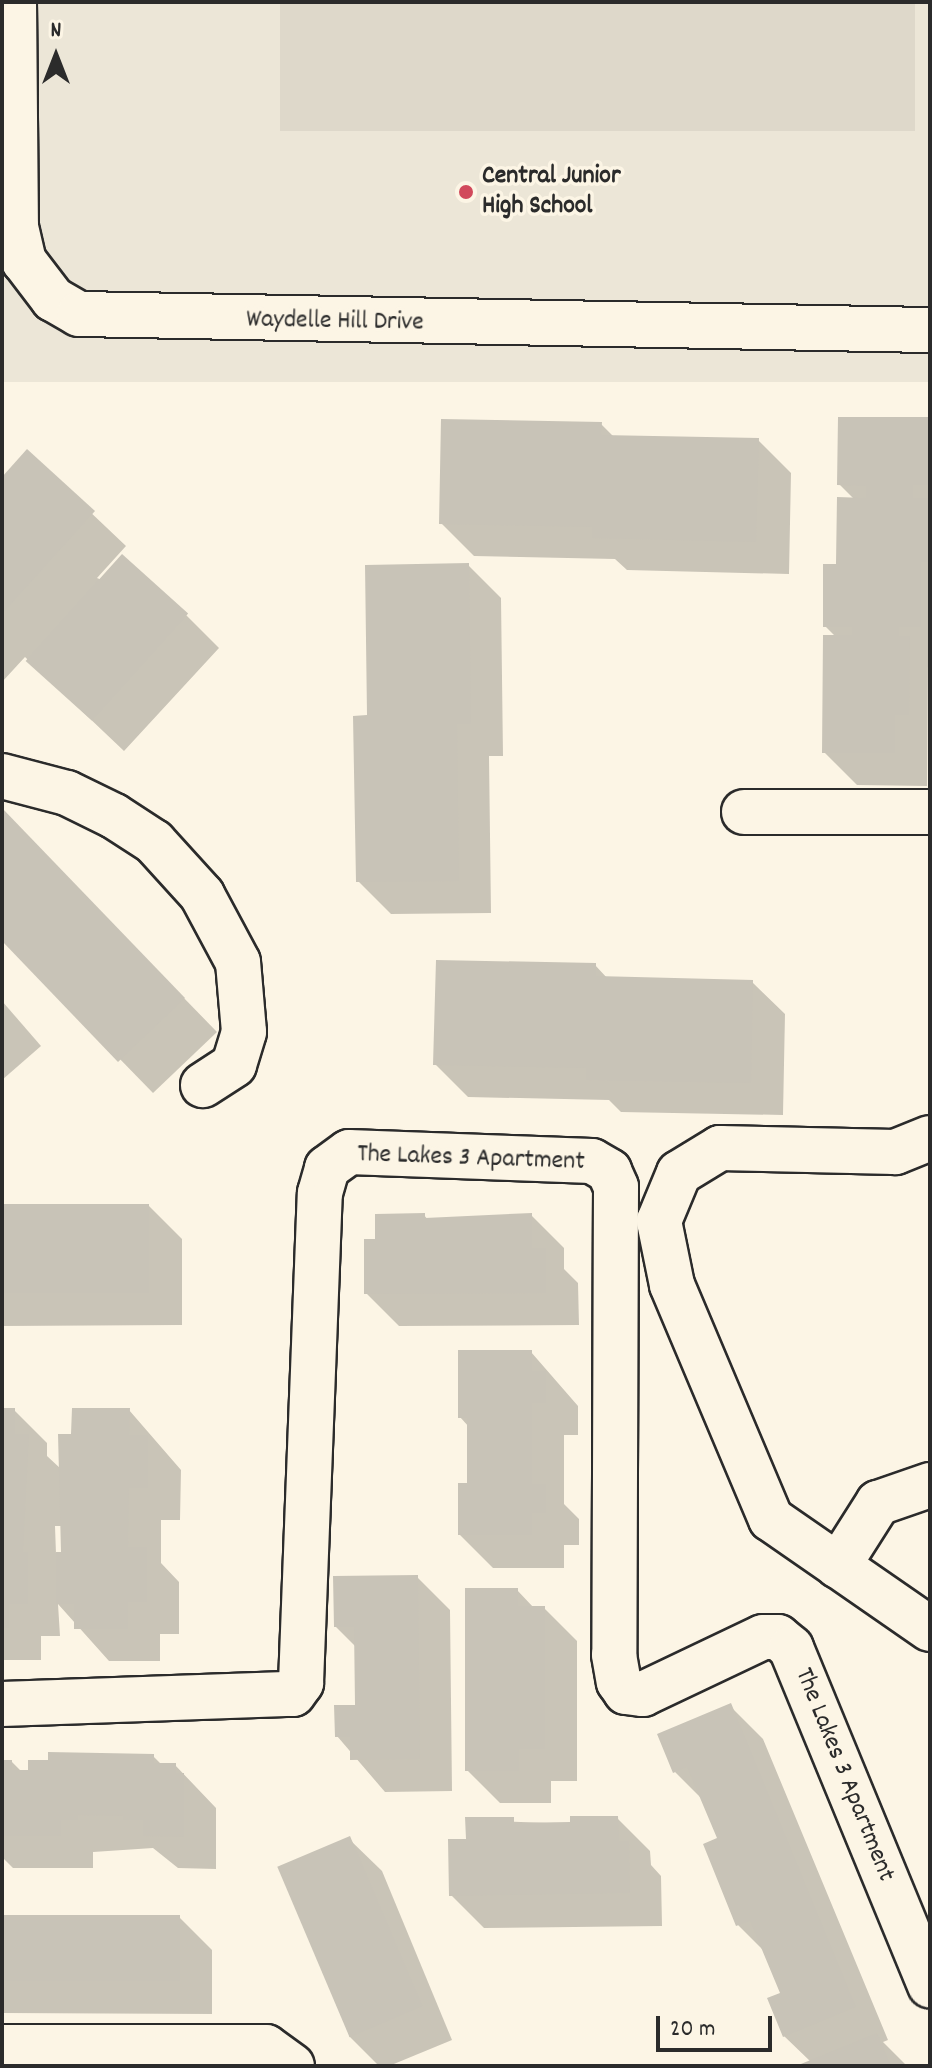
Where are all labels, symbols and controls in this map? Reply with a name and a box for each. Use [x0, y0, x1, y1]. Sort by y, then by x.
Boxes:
north arrow [16, 16, 96, 96]
text: N [51, 16, 61, 47]
place label: Central Junior High School [482, 161, 621, 222]
marker: Central Junior High School [457, 183, 475, 201]
street label: Waydelle Hill Drive [246, 305, 424, 339]
street label: The Lakes 3 Apartment [357, 1139, 585, 1179]
street label: The Lakes 3 Apartment [787, 1664, 901, 1886]
scale bar [660, 2000, 776, 2050]
text: 20 m [670, 2013, 716, 2047]

